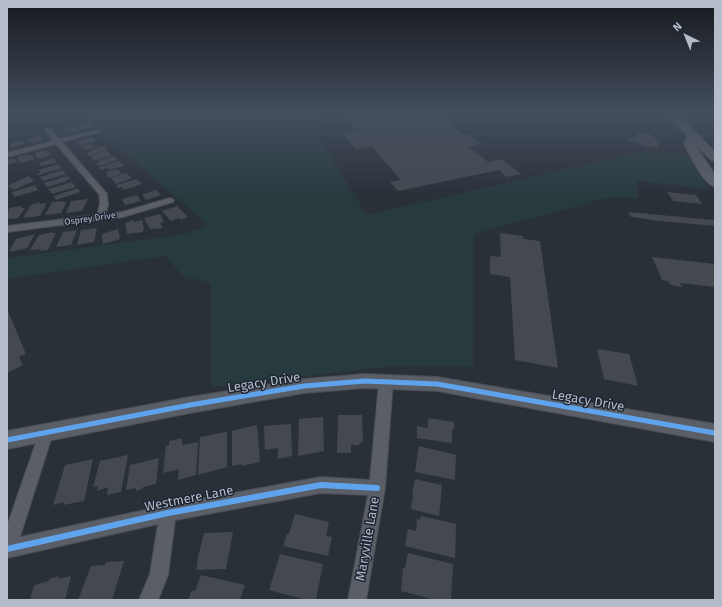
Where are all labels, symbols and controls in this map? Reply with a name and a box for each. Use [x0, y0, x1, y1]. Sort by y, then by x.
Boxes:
north arrow [666, 16, 706, 56]
text: N [670, 20, 685, 34]
street label: Osprey Drive [64, 210, 116, 228]
street label: Legacy Drive [227, 370, 301, 396]
street label: Legacy Drive [551, 387, 625, 415]
street label: Westmere Lane [143, 483, 235, 515]
street label: Maryville Lane [353, 496, 383, 582]

